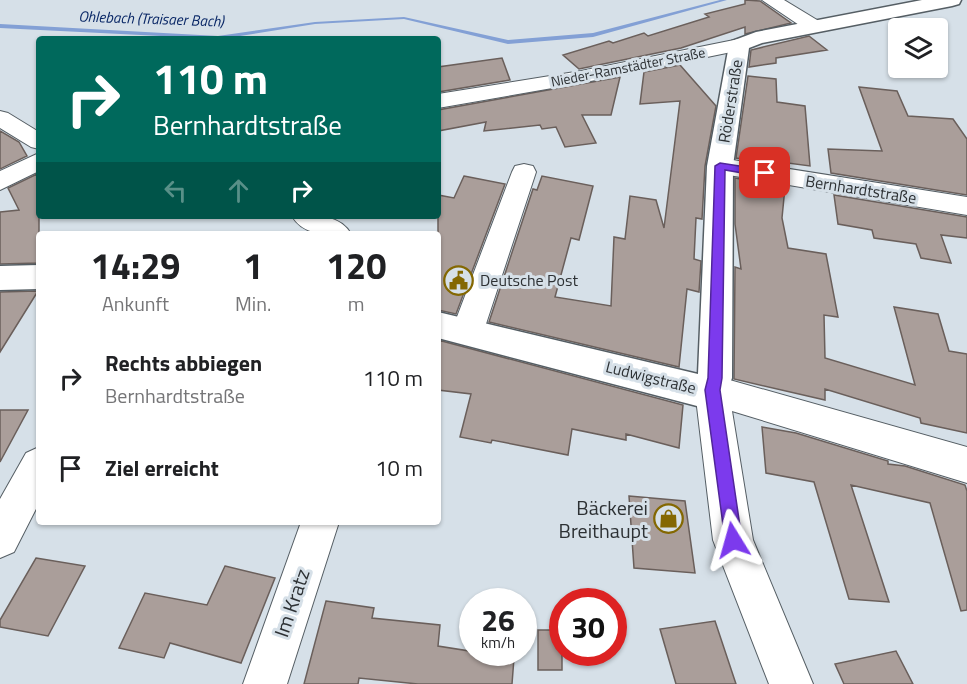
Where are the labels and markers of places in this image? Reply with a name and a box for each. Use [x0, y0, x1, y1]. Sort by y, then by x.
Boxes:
pin [739, 147, 790, 198]
public building icon: Deutsche Post [443, 264, 475, 296]
place label: Deutsche Post [480, 268, 578, 292]
place label: Bäckerei Breithaupt [559, 492, 648, 546]
shop icon: Bäckerei Breithaupt [653, 503, 685, 535]

